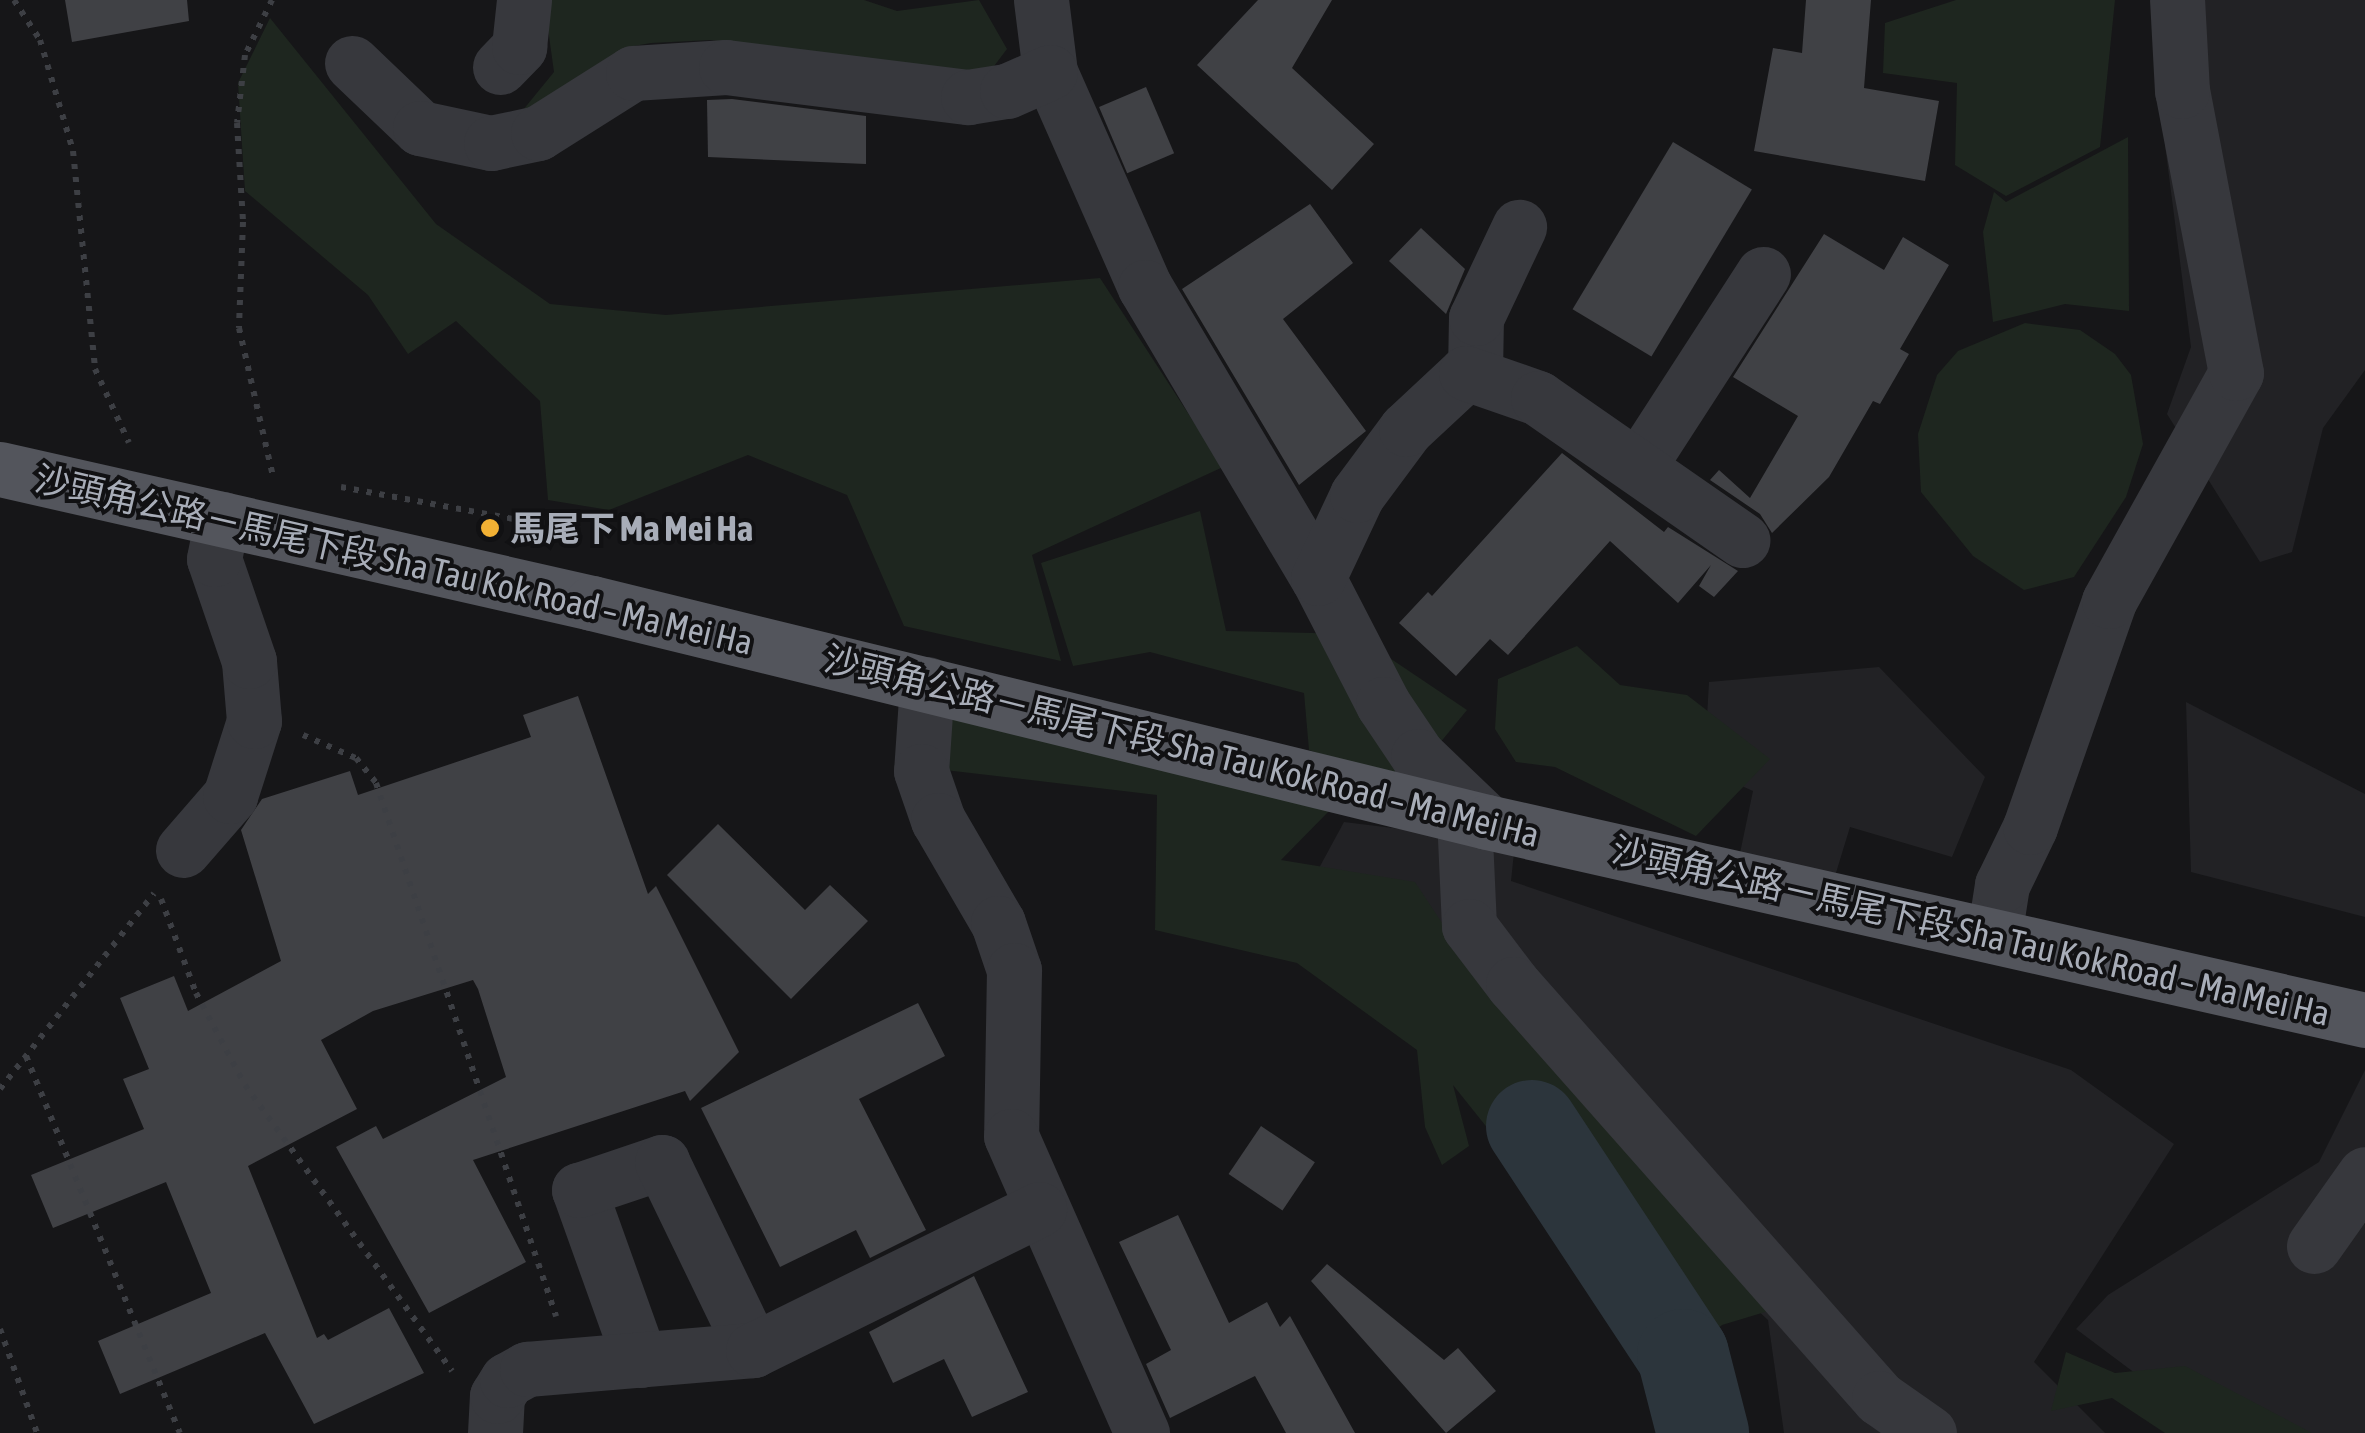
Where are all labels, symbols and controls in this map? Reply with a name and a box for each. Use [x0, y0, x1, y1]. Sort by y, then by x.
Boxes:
street label: 沙頭角公路－馬尾下段 Sha Tau Kok Road – Ma Mei Ha [31, 457, 757, 663]
place label: 馬尾下 Ma Mei Ha [510, 507, 753, 549]
marker: 馬尾下 Ma Mei Ha [479, 517, 501, 539]
street label: 沙頭角公路－馬尾下段 Sha Tau Kok Road – Ma Mei Ha [820, 637, 1544, 855]
street label: 沙頭角公路－馬尾下段 Sha Tau Kok Road – Ma Mei Ha [1608, 828, 2334, 1034]

